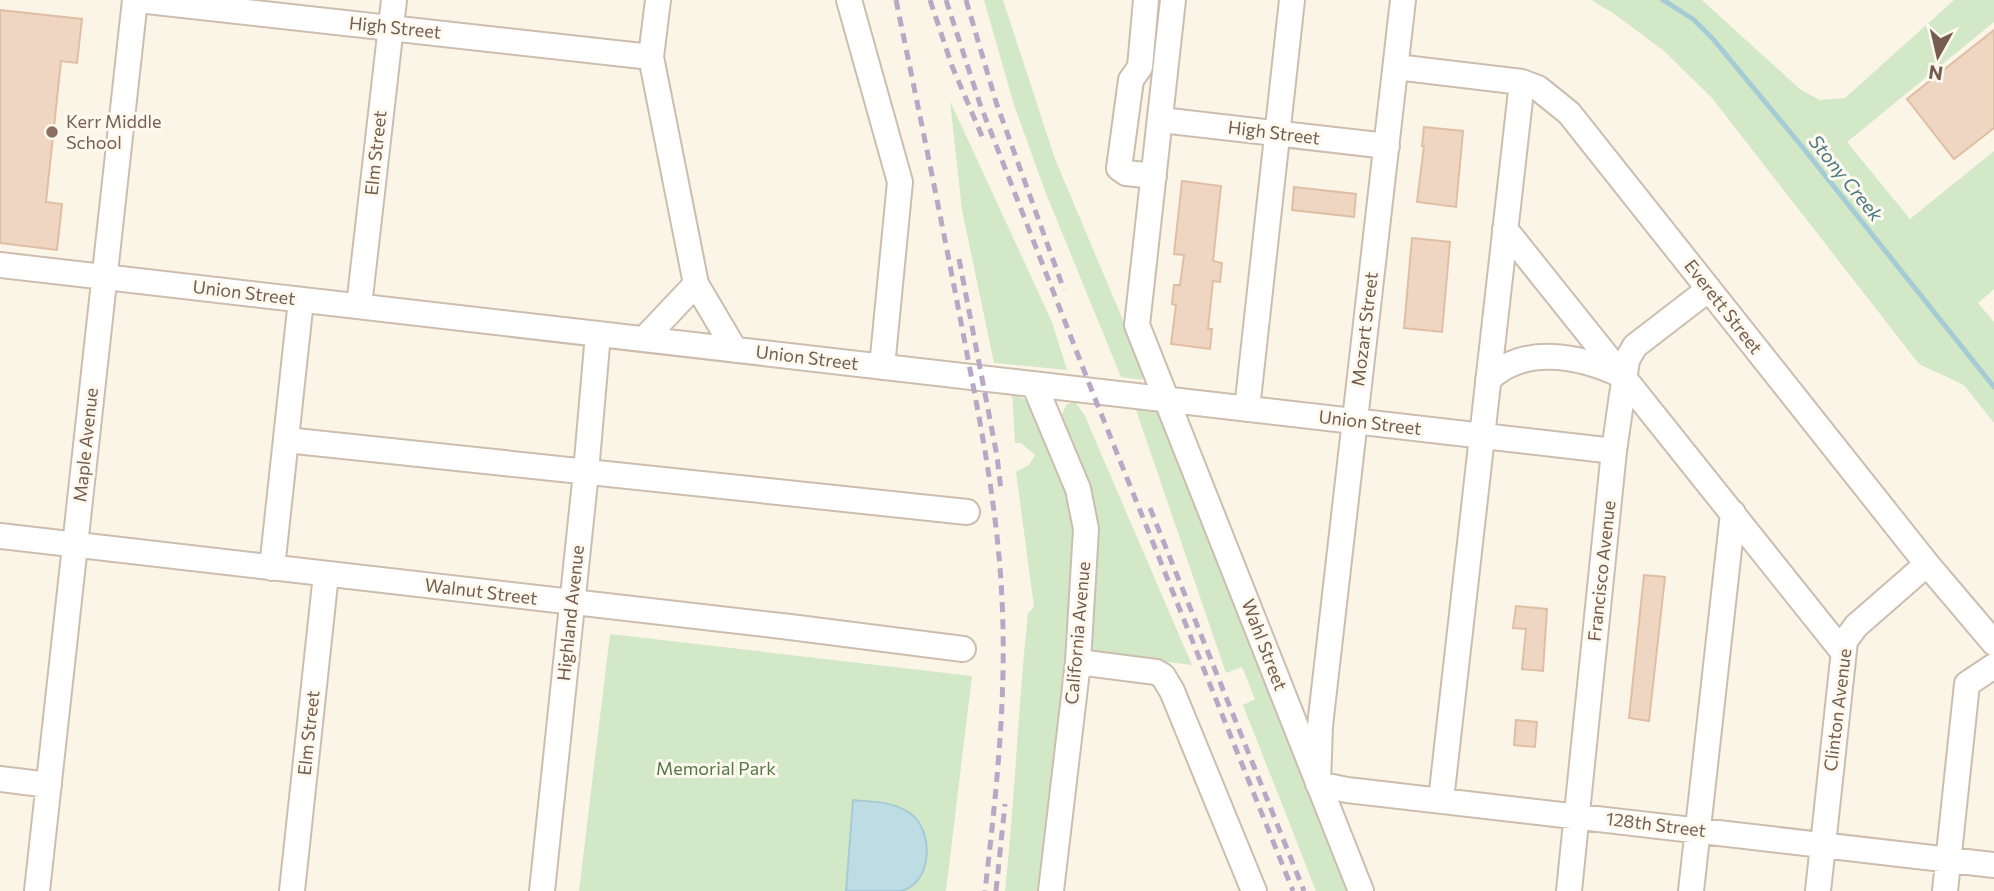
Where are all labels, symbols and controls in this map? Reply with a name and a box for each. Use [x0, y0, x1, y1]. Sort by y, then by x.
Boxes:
street label: High Street [348, 11, 442, 43]
north arrow [1903, 21, 1973, 91]
text: N [1927, 61, 1944, 86]
street label: Elm Street [360, 109, 390, 196]
place label: Kerr Middle School [66, 110, 161, 153]
street label: High Street [1227, 115, 1321, 149]
marker: Kerr Middle School [44, 124, 60, 140]
water label: Stony Creek [1805, 130, 1889, 226]
street label: Everett Street [1680, 255, 1768, 358]
street label: Mozart Street [1346, 270, 1382, 387]
street label: Union Street [191, 275, 297, 309]
street label: Union Street [754, 340, 860, 374]
street label: Maple Avenue [68, 387, 102, 503]
street label: Union Street [1317, 405, 1423, 439]
street label: Francisco Avenue [1583, 499, 1619, 642]
street label: Highland Avenue [552, 544, 588, 682]
street label: California Avenue [1060, 561, 1094, 705]
street label: Walnut Street [423, 573, 539, 609]
street label: Wahl Street [1237, 596, 1292, 693]
street label: Clinton Avenue [1819, 647, 1855, 773]
street label: Elm Street [293, 689, 323, 776]
park label: Memorial Park [656, 757, 776, 779]
street label: 128th Street [1605, 807, 1707, 841]

